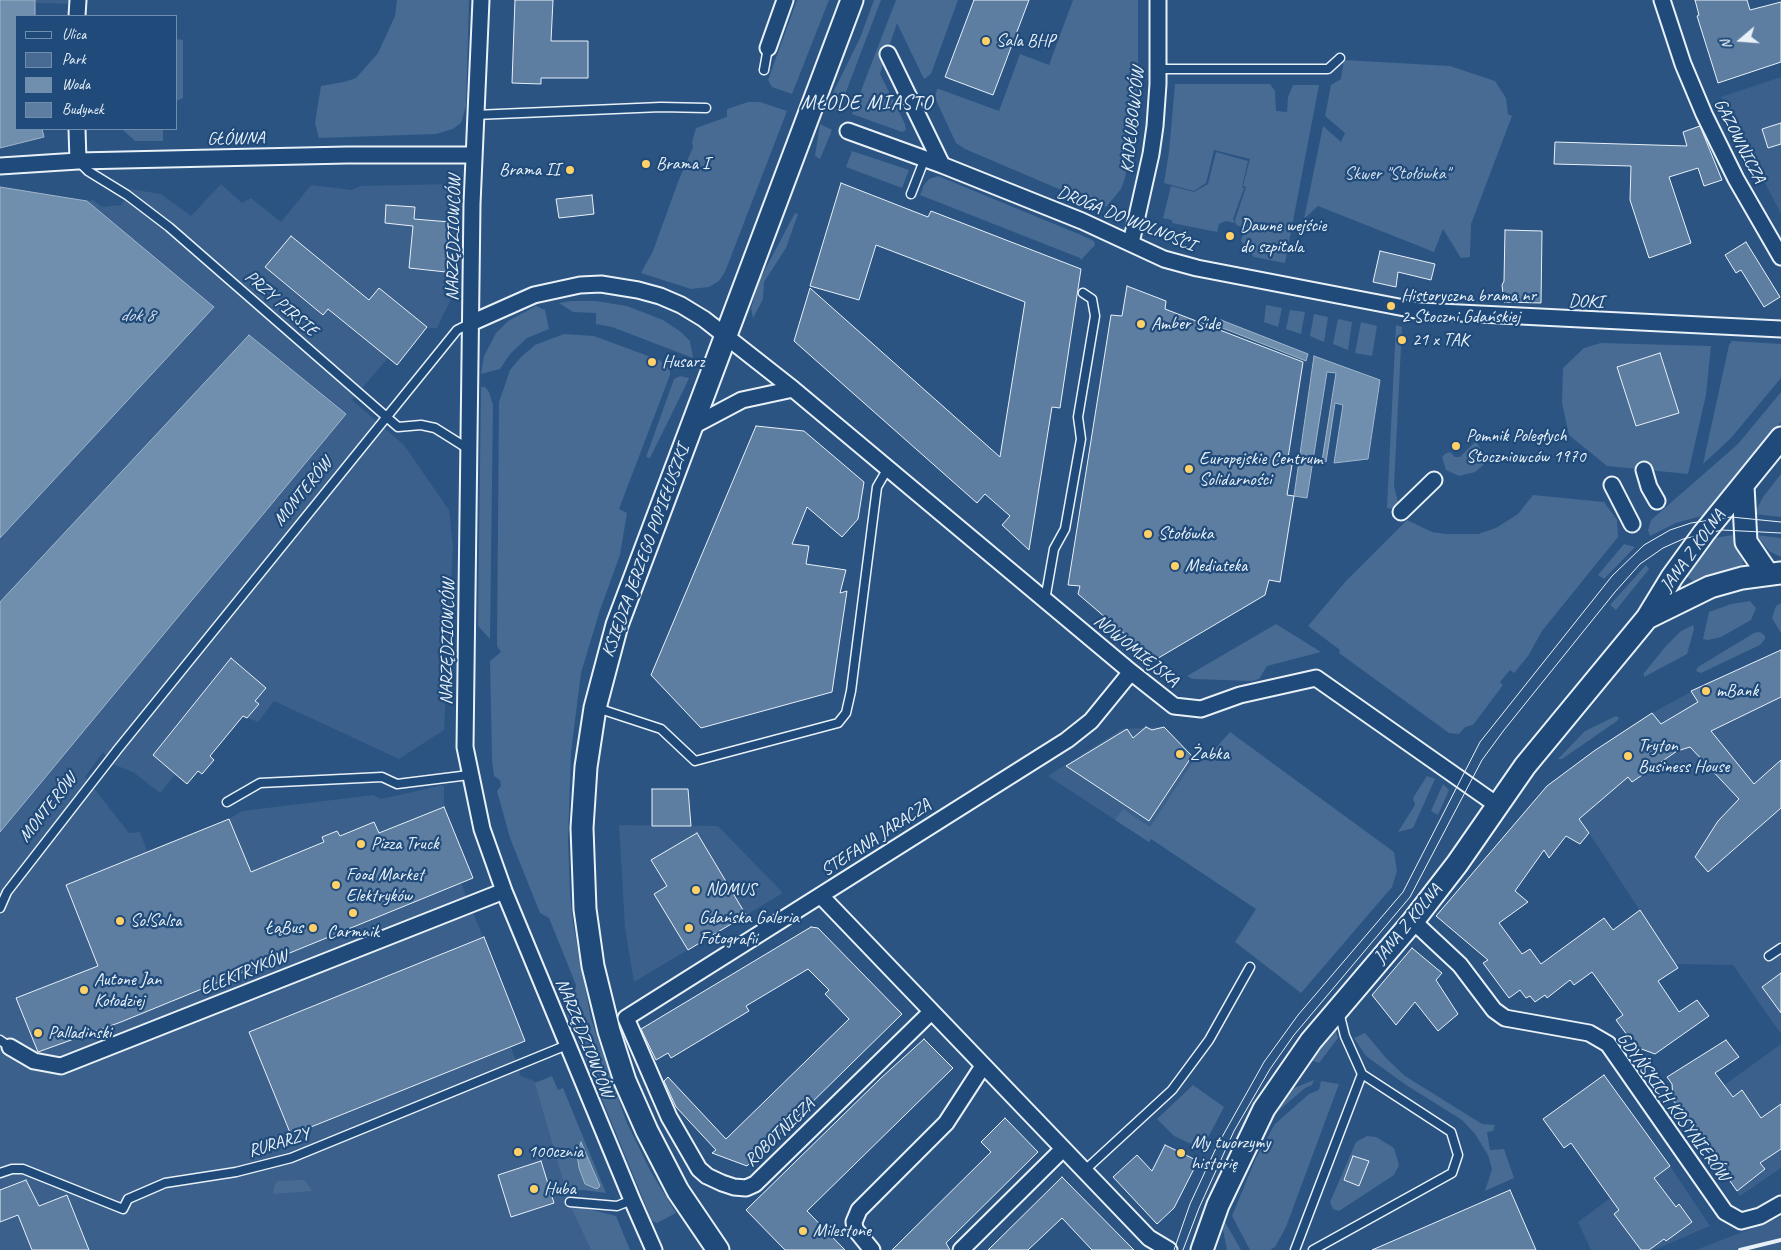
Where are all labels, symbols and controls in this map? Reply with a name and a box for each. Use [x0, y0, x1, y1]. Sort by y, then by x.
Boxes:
legend [15, 15, 178, 130]
north arrow [1716, 15, 1766, 65]
text: Ulica [62, 25, 86, 44]
place label: Sala BHP [996, 30, 1055, 52]
marker: Sala BHP [980, 35, 992, 47]
text: N [1717, 38, 1736, 52]
text: Park [62, 50, 86, 69]
street label: KADŁUBOWCÓW [1117, 66, 1149, 174]
text: Woda [62, 75, 90, 94]
district label: MŁODE MIASTO [799, 92, 935, 116]
street label: GAZOWNICZA [1708, 95, 1770, 187]
text: Budynek [62, 100, 103, 119]
street label: GŁÓWNA [207, 128, 265, 150]
place label: Brama I [656, 153, 709, 175]
marker: Brama I [640, 158, 652, 170]
place label: Brama II [499, 159, 560, 181]
park label: Skwer "Stołówka" [1344, 163, 1450, 185]
marker: Brama II [564, 164, 576, 176]
street label: NARZĘDZIOWCÓW [442, 175, 466, 301]
street label: DROGA DO WOLNOŚCI [1054, 181, 1198, 257]
place label: Dawne wejście do szpitala [1240, 215, 1326, 258]
marker: Dawne wejście do szpitala [1224, 230, 1236, 242]
street label: PRZY PIRSIE [240, 266, 322, 342]
place label: Historyczna brama nr 2 Stoczni Gdańskiej [1401, 285, 1536, 328]
street label: DOKI [1568, 291, 1604, 313]
marker: Historyczna brama nr 2 Stoczni Gdańskiej [1385, 300, 1397, 312]
water label: dok 8 [120, 305, 154, 327]
place label: Amber Side [1151, 313, 1220, 335]
marker: Amber Side [1135, 318, 1147, 330]
place label: 21 x TAK [1412, 329, 1468, 351]
marker: 21 x TAK [1396, 334, 1408, 346]
place label: Husarz [662, 351, 704, 373]
marker: Husarz [646, 356, 658, 368]
place label: Pomnik Poległych Stoczniowców 1970 [1466, 425, 1586, 468]
marker: Pomnik Poległych Stoczniowców 1970 [1450, 440, 1462, 452]
street label: KSIĘDZA JERZEGO POPIEŁUSZKI [597, 442, 695, 660]
place label: Europejskie Centrum Solidarności [1199, 448, 1322, 490]
street label: MONTERÓW [269, 454, 337, 530]
marker: Europejskie Centrum Solidarności [1183, 463, 1195, 475]
street label: JANA Z KOLNA [1656, 506, 1730, 596]
place label: Stołówka [1158, 523, 1214, 545]
marker: Stołówka [1142, 528, 1154, 540]
place label: Mediateka [1185, 555, 1247, 577]
marker: Mediateka [1169, 560, 1181, 572]
street label: NARZĘDZIOWCÓW [436, 579, 460, 705]
street label: NOWOMIEJSKA [1089, 610, 1183, 692]
place label: mBank [1716, 680, 1758, 702]
marker: mBank [1700, 685, 1712, 697]
place label: Tryton Business House [1638, 735, 1729, 778]
place label: Żabka [1190, 743, 1229, 765]
marker: Żabka [1174, 748, 1186, 760]
marker: Tryton Business House [1622, 750, 1634, 762]
street label: MONTERÓW [14, 769, 82, 847]
street label: STEFANA JARACZA [817, 794, 935, 882]
place label: Pizza Truck [371, 833, 439, 855]
marker: Pizza Truck [355, 838, 367, 850]
place label: Food Market Elektryków [346, 864, 424, 906]
marker: Food Market Elektryków [330, 879, 342, 891]
place label: NOMUS [706, 879, 756, 901]
street label: JANA Z KOLNA [1369, 880, 1447, 968]
marker: NOMUS [690, 884, 702, 896]
marker: Carmnik [347, 907, 359, 919]
place label: Gdańska Galeria Fotografii [699, 907, 799, 950]
place label: So!Salsa [130, 910, 182, 932]
marker: So!Salsa [114, 915, 126, 927]
place label: ŁąBus [265, 917, 303, 939]
place label: Carmnik [327, 921, 379, 943]
marker: ŁąBus [307, 922, 319, 934]
marker: Gdańska Galeria Fotografii [683, 922, 695, 934]
street label: ELEKTRYKÓW [197, 946, 291, 1000]
place label: Autone Jan Kołodziej [94, 969, 161, 1012]
street label: NARZĘDZIOWCÓW [550, 976, 618, 1100]
marker: Autone Jan Kołodziej [78, 984, 90, 996]
place label: Palladinski [48, 1022, 111, 1044]
marker: Palladinski [32, 1027, 44, 1039]
street label: GDYŃSKICH KOSYNIERÓW [1612, 1028, 1734, 1186]
street label: ROBOTNICZA [741, 1094, 819, 1172]
street label: RURARZY [246, 1123, 312, 1163]
place label: My tworzymy historię [1191, 1132, 1270, 1174]
place label: 100cznia [528, 1141, 583, 1163]
marker: 100cznia [512, 1146, 524, 1158]
marker: My tworzymy historię [1175, 1147, 1187, 1159]
place label: Huba [544, 1178, 576, 1200]
marker: Huba [528, 1183, 540, 1195]
place label: Milestone [813, 1220, 871, 1242]
marker: Milestone [797, 1225, 809, 1237]

